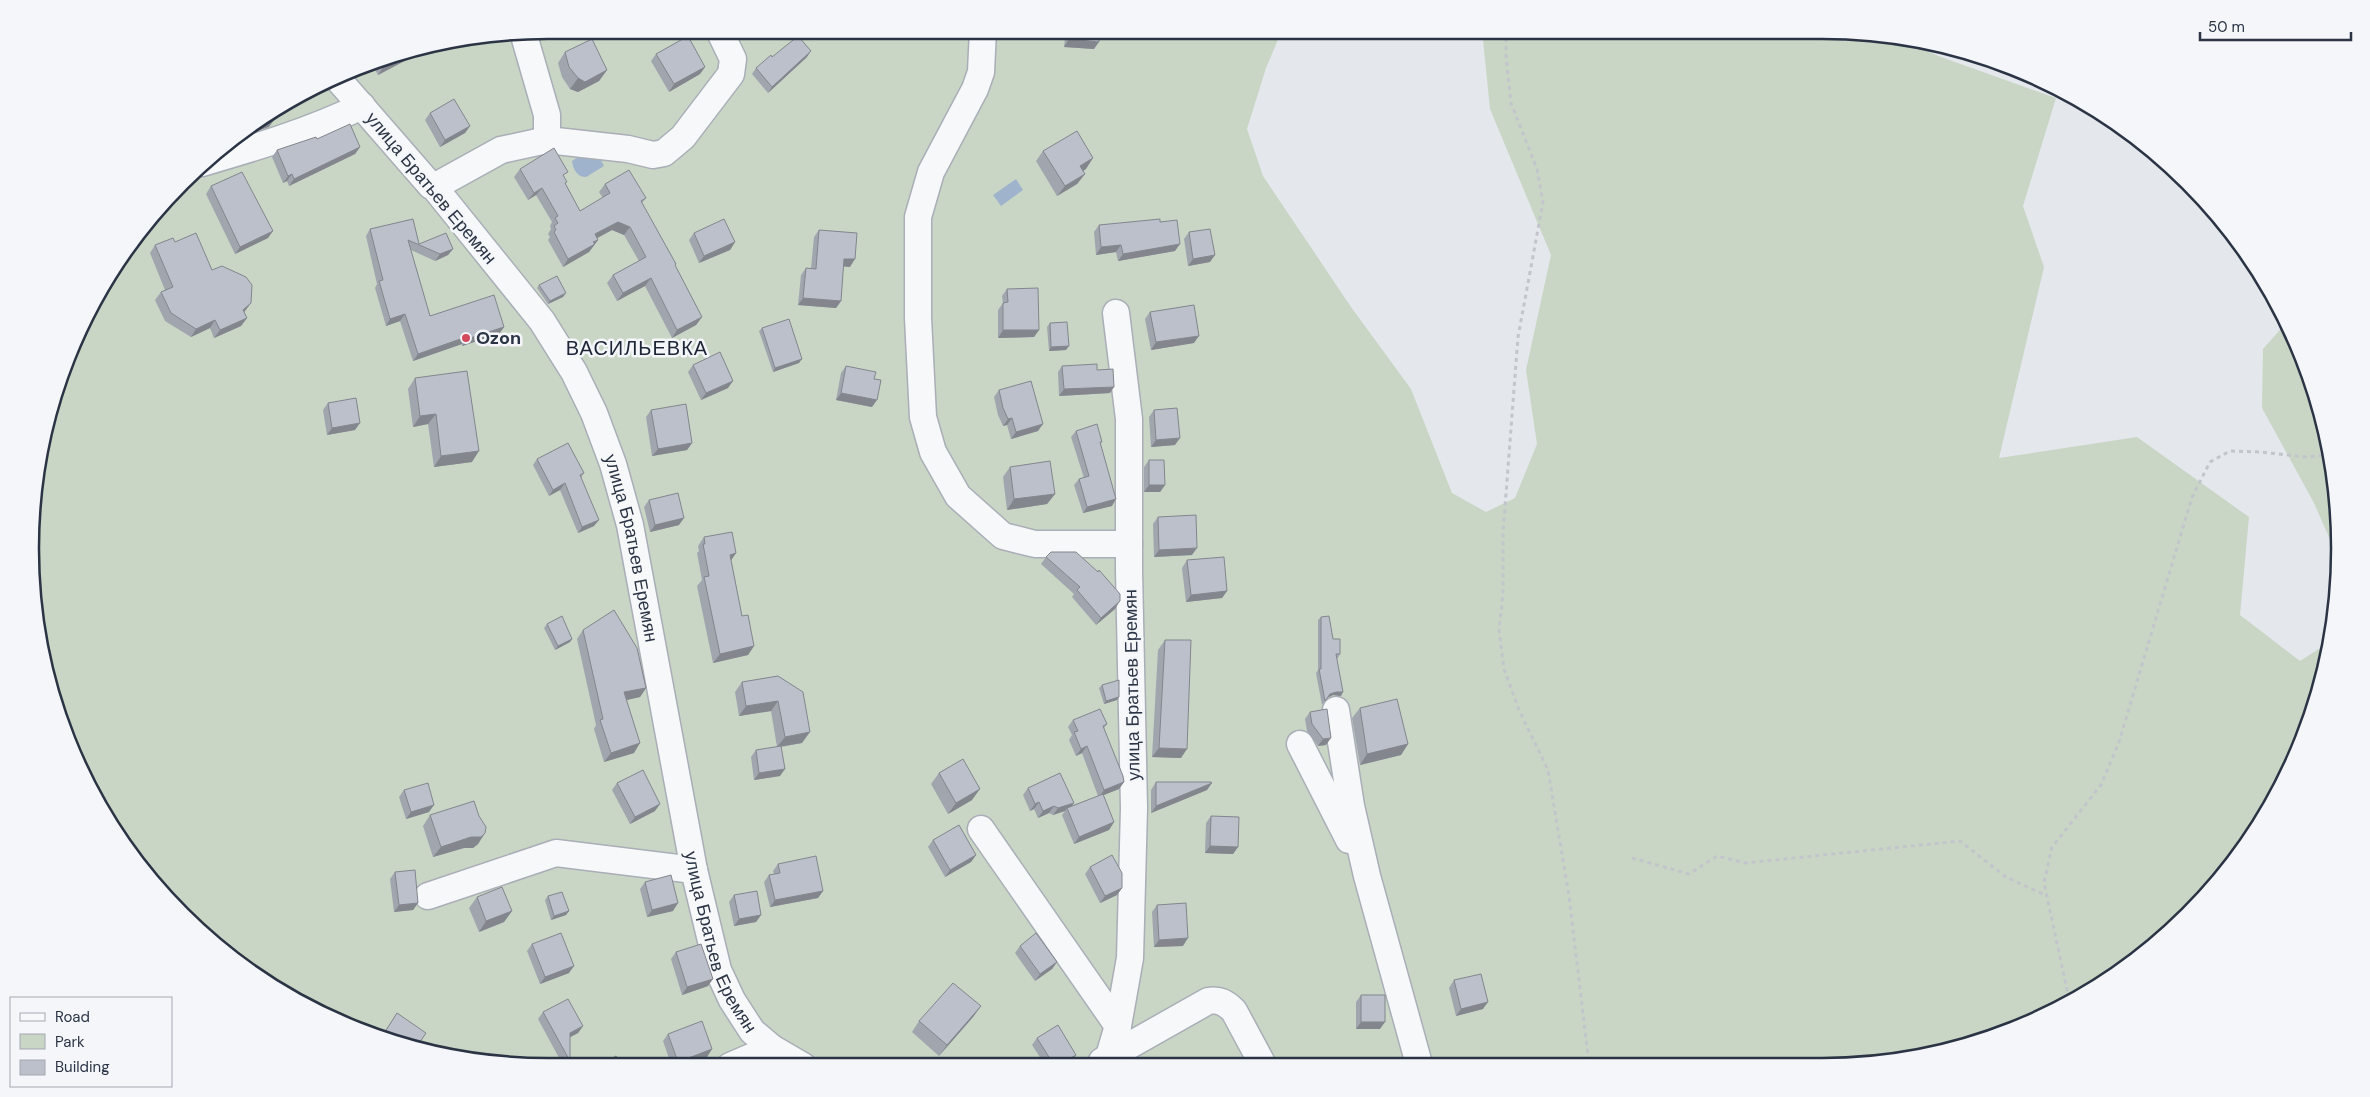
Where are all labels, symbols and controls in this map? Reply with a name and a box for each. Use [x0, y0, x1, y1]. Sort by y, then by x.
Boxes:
scale bar [2200, 10, 2351, 42]
text: 50 m [2208, 17, 2245, 37]
street label: улица Братьев Еремян [360, 107, 502, 269]
place label: Ozon [476, 326, 521, 350]
marker: Ozon [460, 332, 472, 344]
district label: ВАСИЛЬЕВКА [566, 335, 708, 361]
street label: улица Братьев Еремян [598, 451, 663, 644]
street label: улица Братьев Еремян [1118, 589, 1146, 781]
street label: улица Братьев Еремян [679, 849, 762, 1038]
legend [10, 997, 172, 1087]
text: Road [55, 1007, 90, 1027]
text: Park [55, 1032, 85, 1052]
text: Building [55, 1057, 110, 1077]

